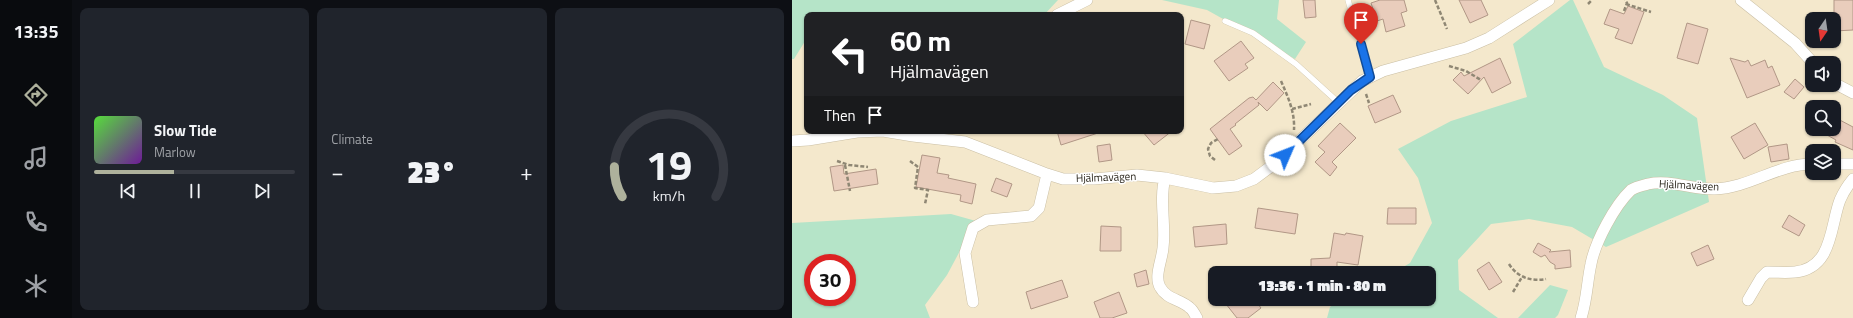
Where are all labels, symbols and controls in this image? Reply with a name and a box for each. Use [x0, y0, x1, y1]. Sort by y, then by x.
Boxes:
pin [1344, 3, 1378, 44]
icon: arrive [1350, 9, 1372, 31]
north arrow [1805, 12, 1841, 48]
map controls [1805, 12, 1841, 180]
text: 13:35 [14, 18, 58, 45]
text: 60 m [890, 19, 951, 62]
icon: left [824, 28, 876, 80]
button: sound [1805, 56, 1841, 92]
text: Hjälmavägen [890, 58, 989, 85]
icon: directions [22, 81, 50, 109]
button: search [1805, 100, 1841, 136]
text: Then [824, 104, 856, 127]
icon: arrive [864, 104, 886, 126]
text: Slow Tide [154, 119, 217, 142]
text: Climate [331, 129, 373, 149]
text: 19 [646, 133, 693, 196]
position arrow [1264, 134, 1306, 176]
text: Marlow [154, 142, 196, 162]
icon: music [22, 144, 50, 172]
button: layers [1805, 144, 1841, 180]
text: 23° [407, 149, 457, 195]
text: − [331, 155, 344, 189]
text: + [520, 155, 533, 189]
street label: Hjälmavägen [1076, 168, 1137, 186]
street label: Hjälmavägen [1658, 175, 1720, 195]
icon: previous [117, 180, 139, 202]
icon: pause [184, 180, 206, 202]
icon: next [251, 180, 273, 202]
text: km/h [653, 185, 685, 207]
icon: phone [22, 208, 50, 236]
speed limit sign: 30 [804, 254, 856, 306]
icon: climate [22, 272, 50, 300]
text: 13:36 · 1 min · 80 m [1258, 274, 1386, 297]

